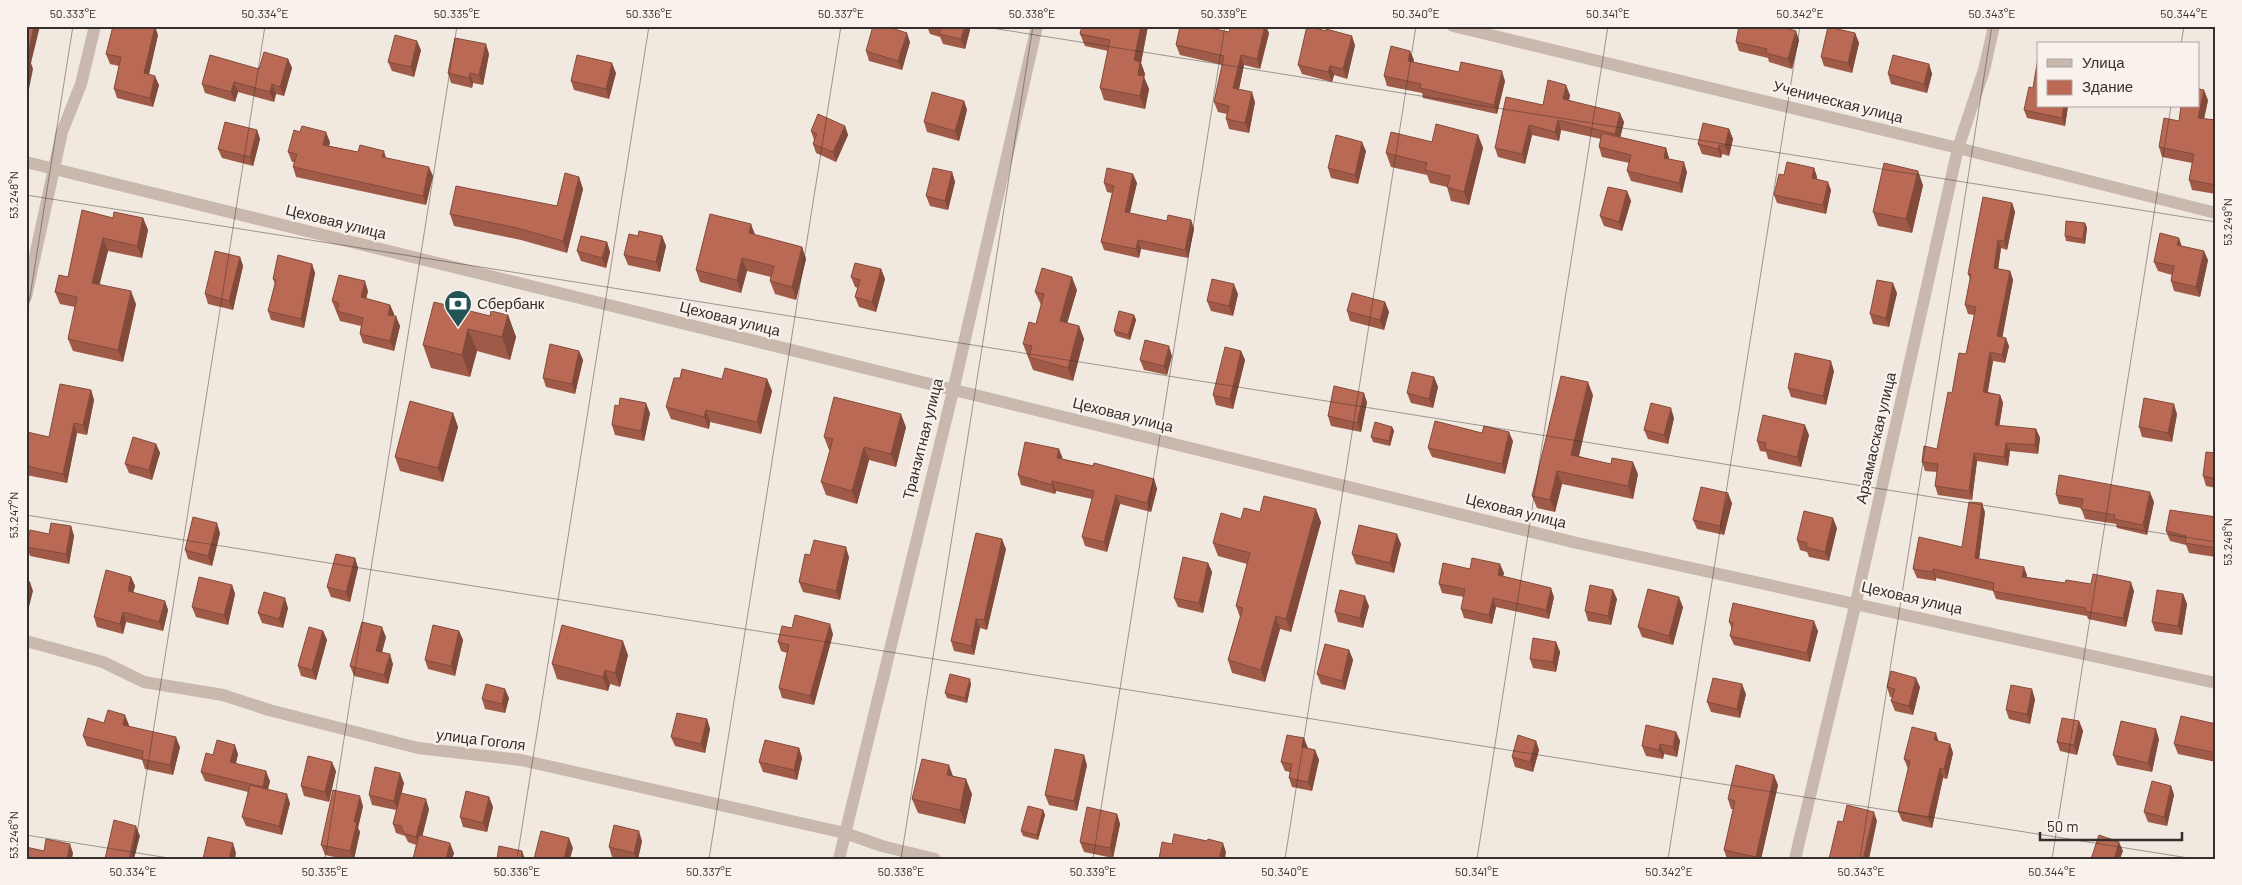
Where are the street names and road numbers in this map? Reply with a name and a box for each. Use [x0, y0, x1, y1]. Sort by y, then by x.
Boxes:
street label: Ученическая улица [1771, 76, 1906, 126]
street label: Цеховая улица [284, 200, 389, 242]
street label: Цеховая улица [678, 297, 783, 339]
street label: Арзамасская улица [1851, 370, 1899, 505]
street label: Транзитная улица [898, 376, 946, 501]
street label: Цеховая улица [1071, 393, 1176, 435]
street label: Цеховая улица [1464, 489, 1569, 531]
street label: Цеховая улица [1860, 577, 1965, 618]
street label: улица Гоголя [435, 725, 527, 753]

